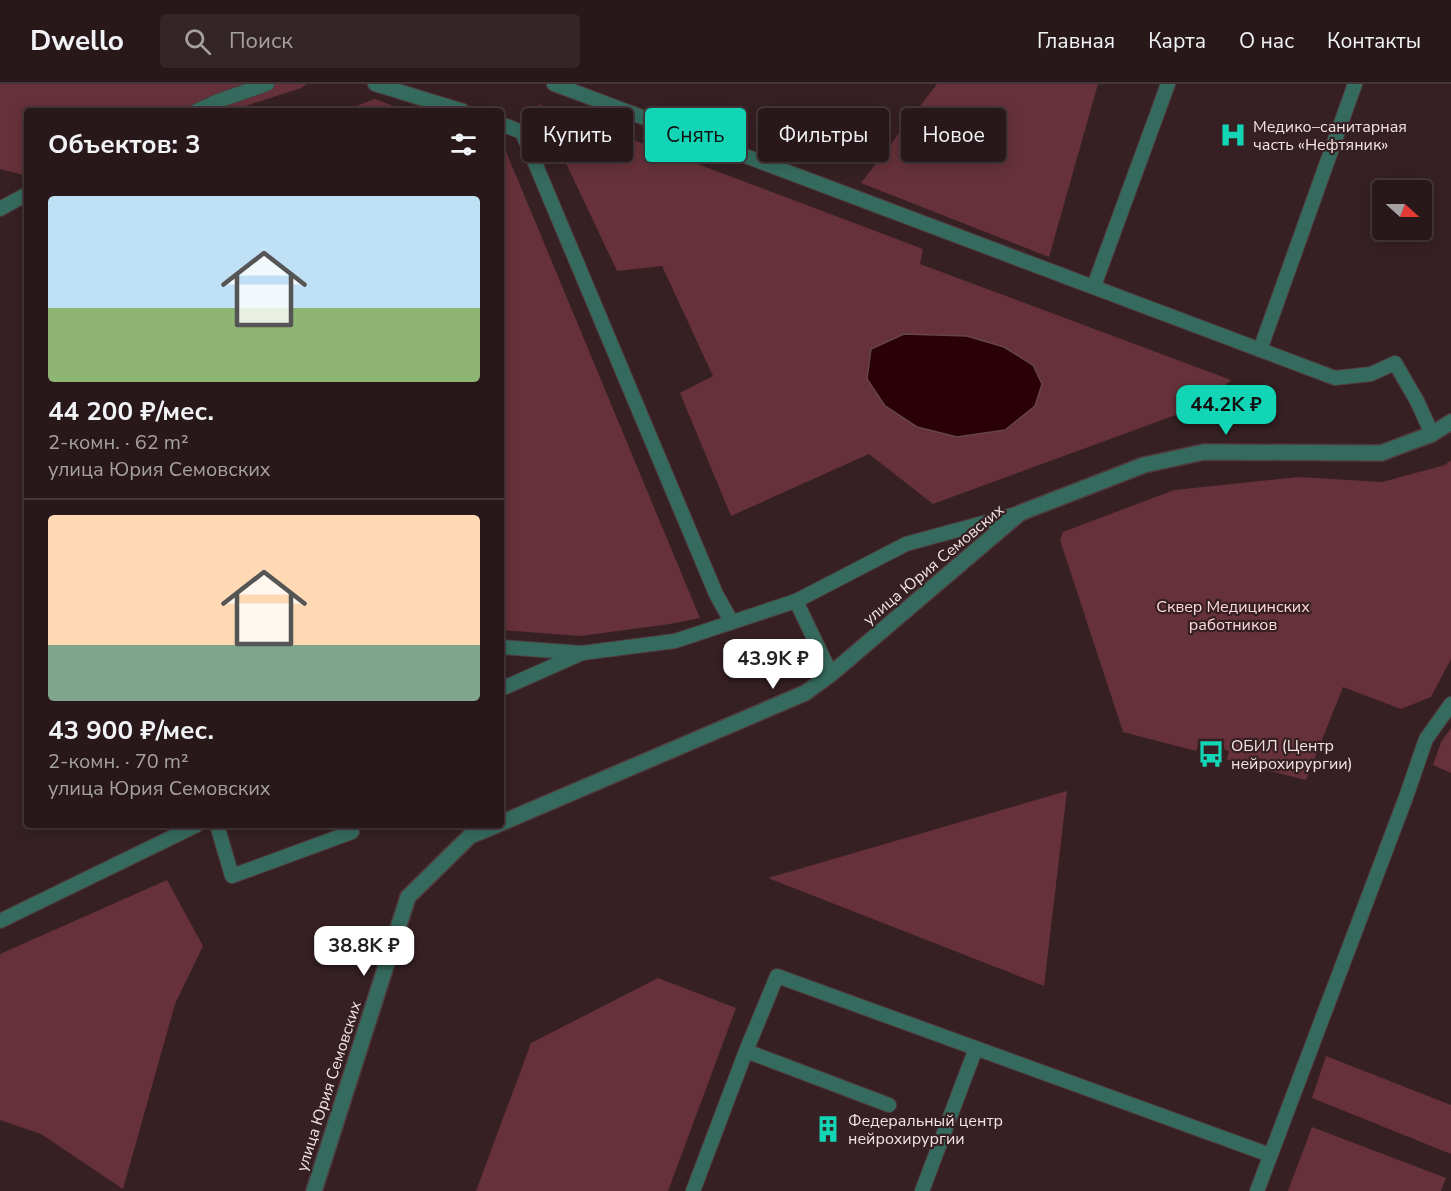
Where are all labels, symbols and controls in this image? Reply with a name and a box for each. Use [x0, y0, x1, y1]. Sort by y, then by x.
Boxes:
search box [160, 14, 580, 68]
text: Dwello [30, 22, 124, 60]
icon: search [181, 25, 214, 58]
text: Поиск [229, 26, 293, 56]
text: Главная [1037, 27, 1115, 55]
text: Карта [1148, 27, 1206, 55]
text: О нас [1239, 27, 1294, 55]
text: Контакты [1327, 27, 1421, 55]
chip: Купить [522, 108, 633, 162]
chip: Снять [645, 108, 746, 162]
chip: Фильтры [758, 108, 889, 162]
chip: Новое [901, 108, 1006, 162]
place label: Медико–санитарная часть «Нефтяник» [1253, 116, 1407, 156]
hospital icon: Медико–санитарная часть «Нефтяник» [1218, 120, 1248, 150]
text: Объектов: 3 [48, 127, 201, 162]
icon: filters [447, 128, 480, 161]
north arrow [1372, 180, 1432, 240]
map controls [1372, 180, 1432, 240]
icon: home [210, 235, 318, 343]
pin: 44.2K ₽ [1171, 385, 1281, 436]
text: 44.2K ₽ [1190, 391, 1262, 418]
text: 44 200 ₽/мес. [48, 394, 214, 429]
text: 2-комн. · 62 m² [48, 429, 189, 456]
text: улица Юрия Семовских [48, 456, 271, 483]
street label: улица Юрия Семовских [858, 499, 1009, 630]
icon: home [210, 554, 318, 662]
park label: Сквер Медицинских работников [1156, 596, 1310, 636]
pin: 43.9K ₽ [718, 639, 828, 690]
text: 43.9K ₽ [737, 645, 809, 672]
text: 43 900 ₽/мес. [48, 713, 214, 748]
place label: ОБИЛ (Центр нейрохирургии) [1231, 735, 1353, 775]
bus stop icon: ОБИЛ (Центр нейрохирургии) [1196, 739, 1226, 769]
text: 2-комн. · 70 m² [48, 748, 189, 775]
text: улица Юрия Семовских [48, 775, 271, 802]
pin: 38.8K ₽ [309, 926, 419, 977]
text: 38.8K ₽ [328, 932, 400, 959]
street label: улица Юрия Семовских [291, 998, 367, 1174]
place label: Федеральный центр нейрохирургии [848, 1110, 1003, 1150]
building icon: Федеральный центр нейрохирургии [813, 1114, 843, 1144]

